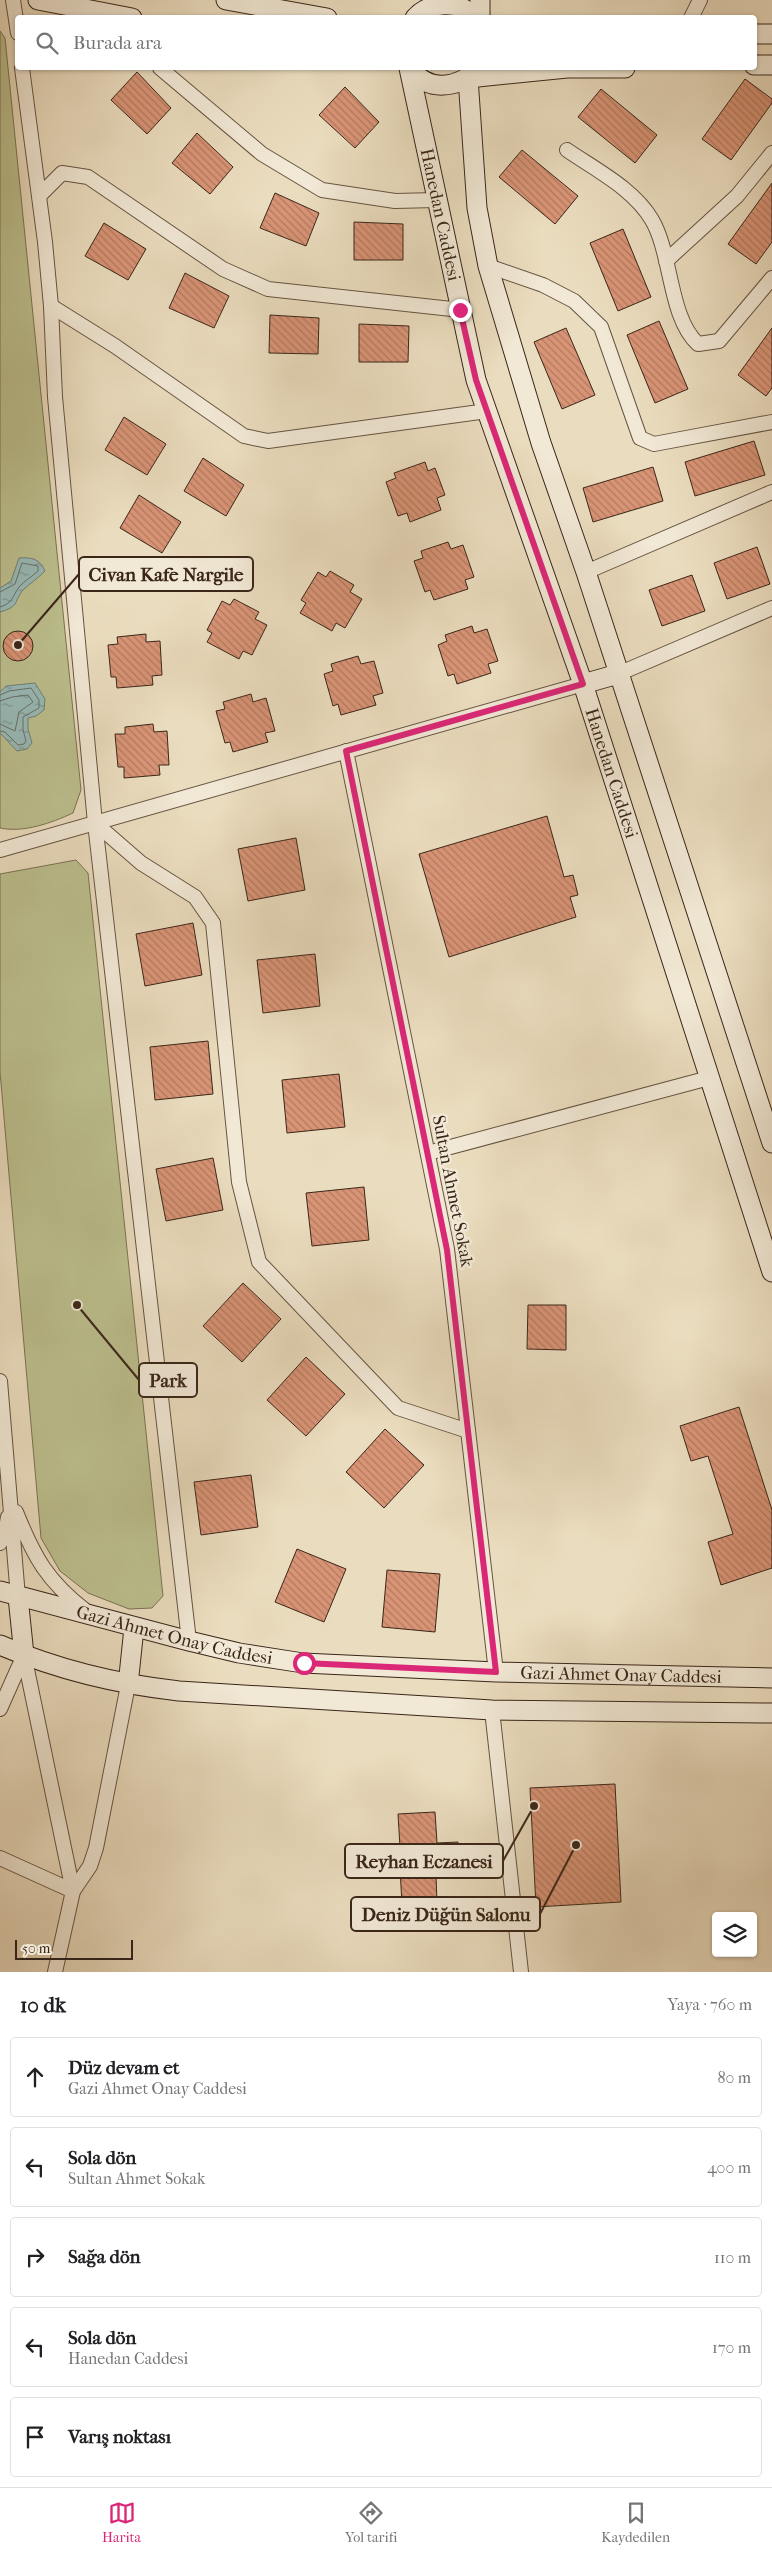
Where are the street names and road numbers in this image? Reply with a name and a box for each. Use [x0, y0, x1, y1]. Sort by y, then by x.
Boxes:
street label: Hanedan Caddesi [416, 146, 465, 284]
street label: Hanedan Caddesi [580, 706, 642, 842]
street label: Sultan Ahmet Sokak [427, 1113, 478, 1270]
street label: Gazi Ahmet Onay Caddesi [74, 1602, 275, 1669]
street label: Gazi Ahmet Onay Caddesi [520, 1663, 723, 1688]

